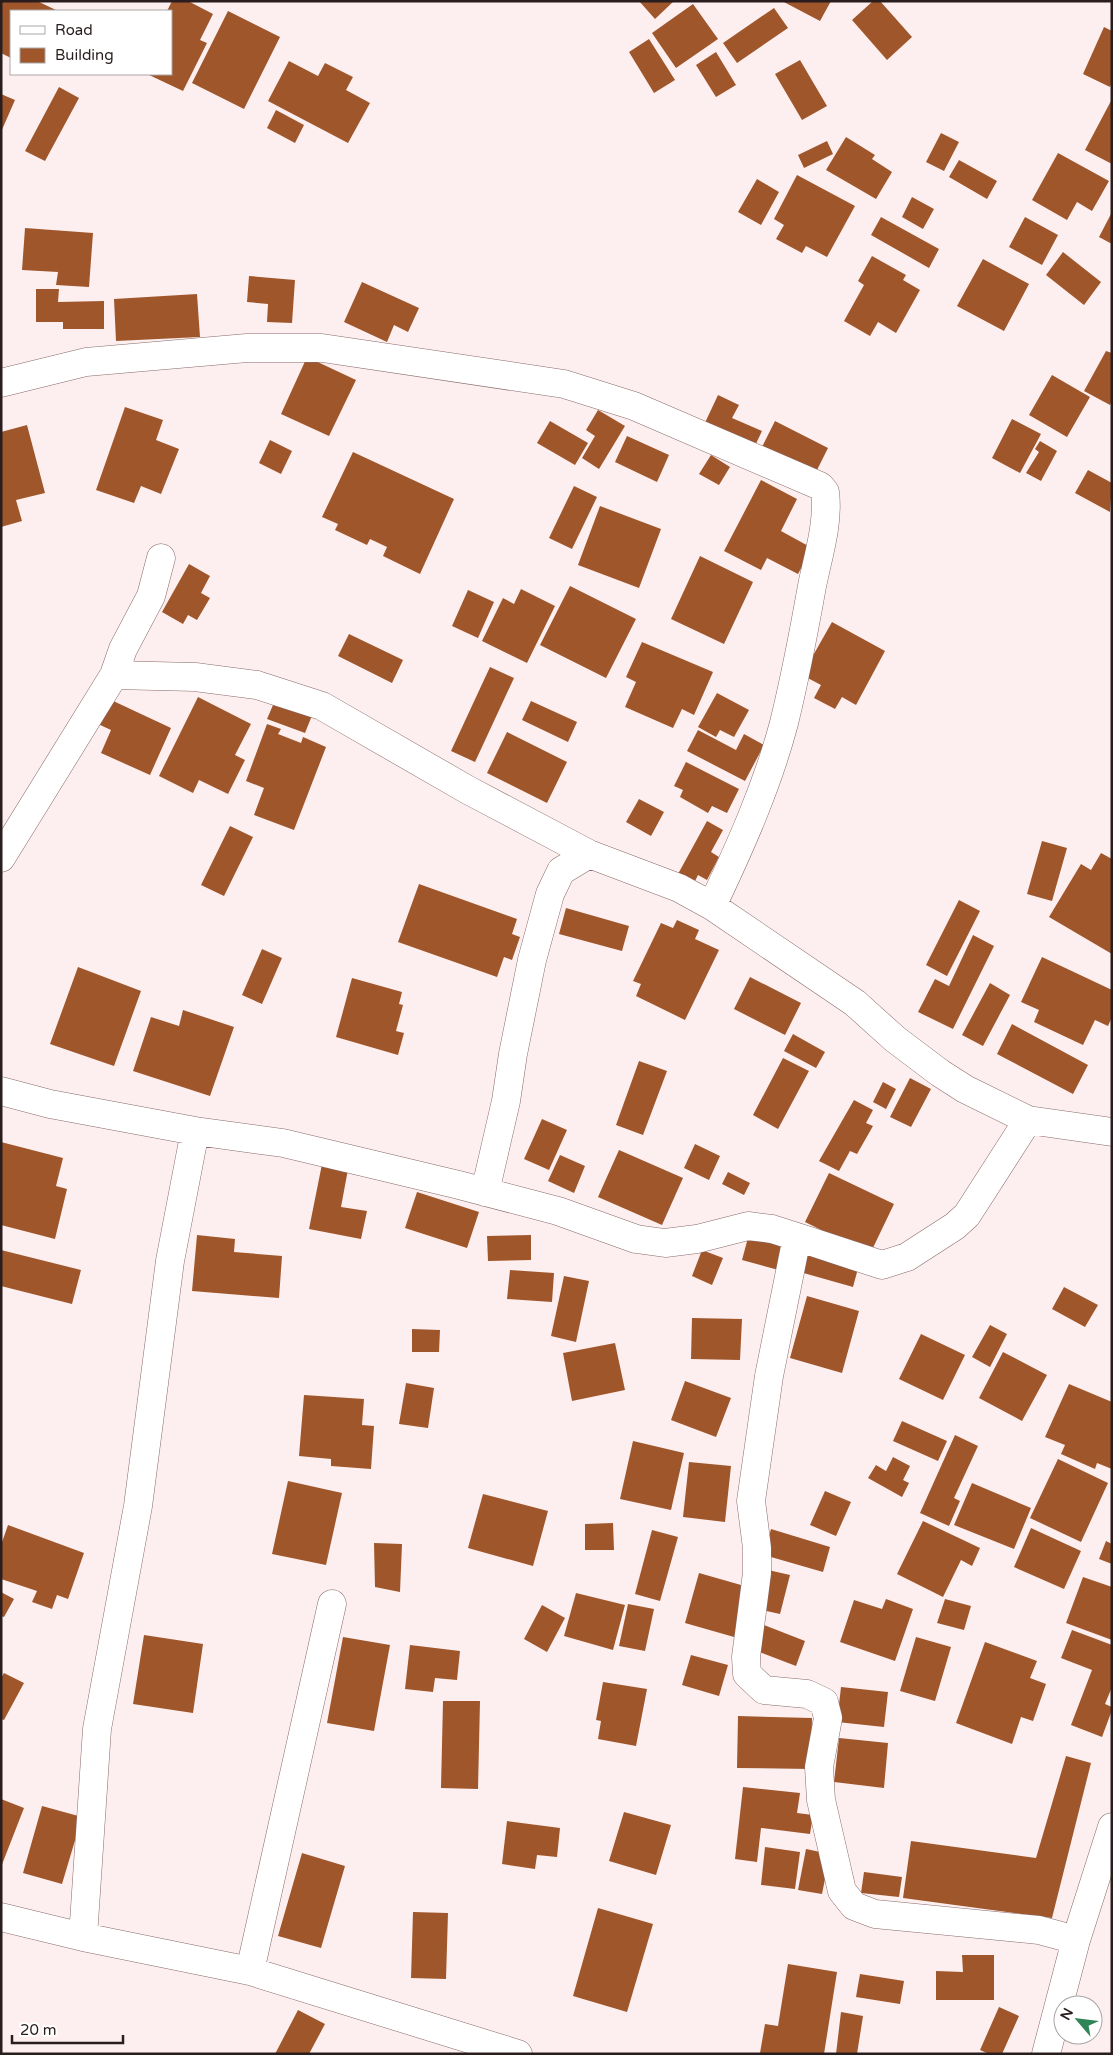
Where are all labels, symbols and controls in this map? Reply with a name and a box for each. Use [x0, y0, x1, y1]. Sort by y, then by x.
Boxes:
legend [10, 10, 172, 75]
text: Road [55, 21, 93, 39]
text: Building [55, 46, 114, 64]
north arrow [1053, 1995, 1103, 2045]
text: N [1057, 2005, 1077, 2023]
scale bar [12, 2012, 124, 2044]
text: 20 m [20, 2021, 57, 2039]

